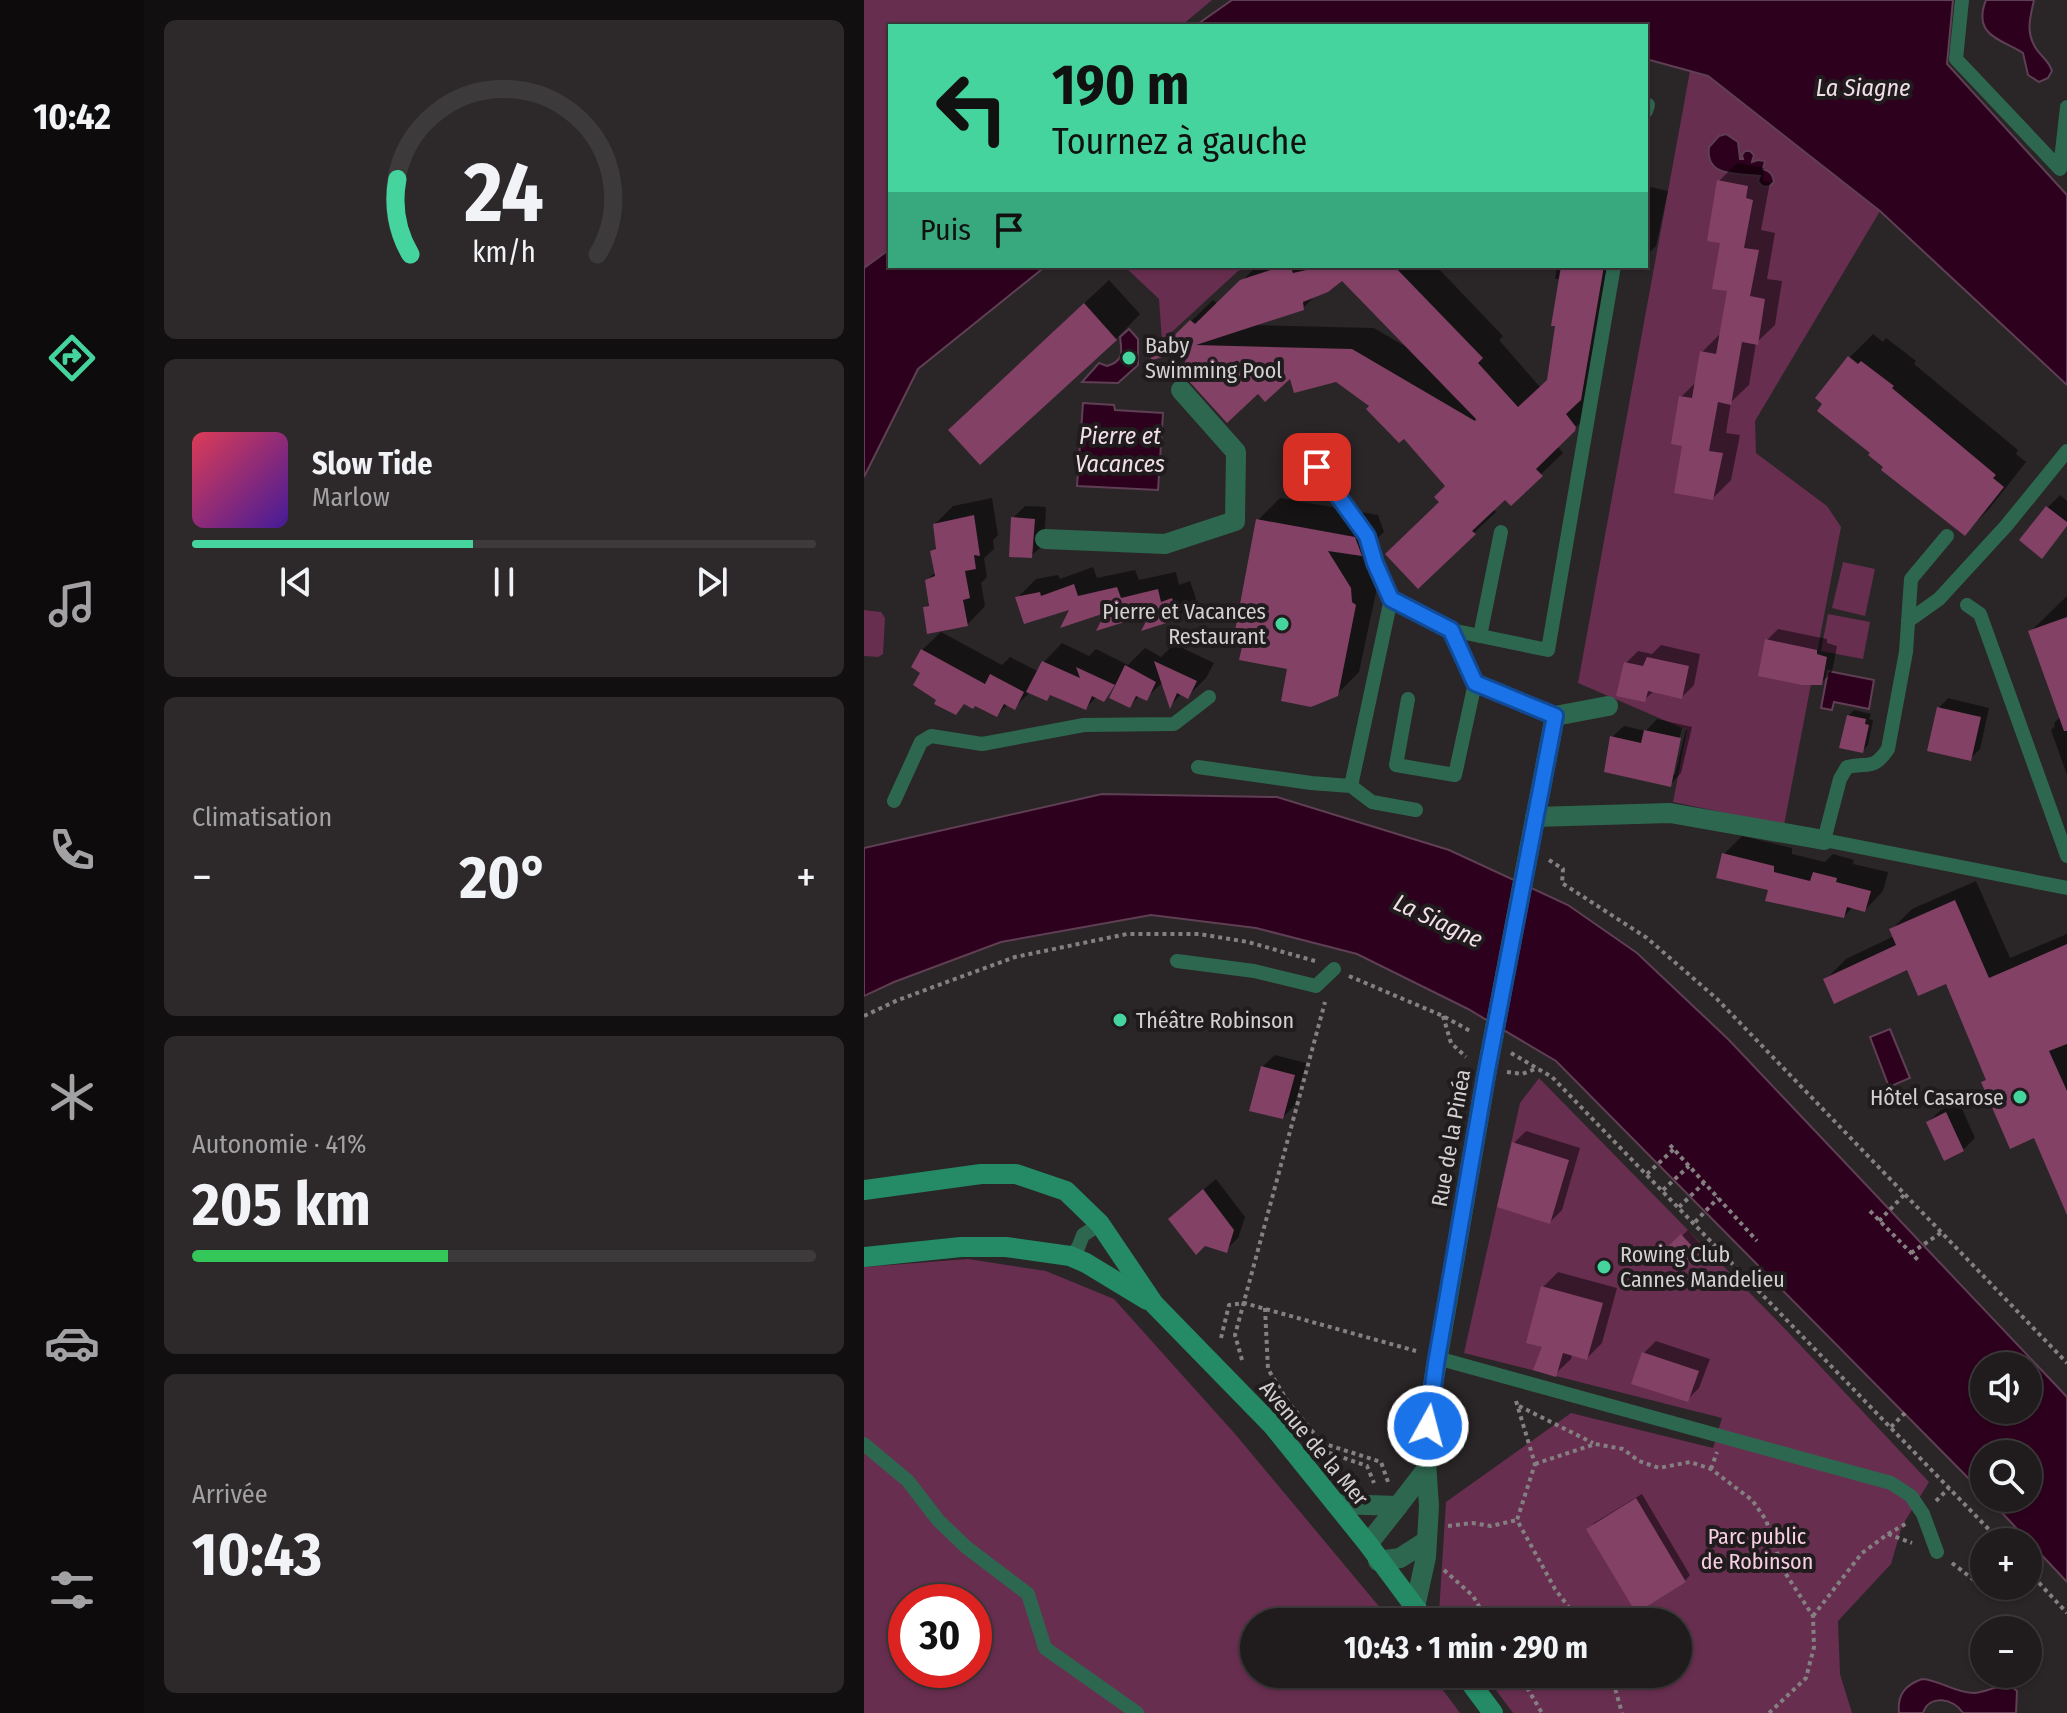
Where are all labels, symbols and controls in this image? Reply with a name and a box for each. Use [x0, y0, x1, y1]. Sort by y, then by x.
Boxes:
text: 190 m [1052, 52, 1190, 119]
icon: left [920, 56, 1024, 160]
water label: La Siagne [1816, 74, 1910, 102]
text: 10:42 [33, 95, 111, 139]
text: Tournez à gauche [1052, 120, 1307, 164]
text: 24 [463, 143, 544, 243]
icon: arrive [987, 208, 1031, 252]
text: Puis [920, 212, 971, 248]
text: km/h [472, 235, 536, 270]
icon: directions [44, 330, 100, 386]
place label: Baby Swimming Pool [1145, 332, 1282, 384]
marker: Baby Swimming Pool [1120, 349, 1138, 367]
water label: Pierre et Vacances [1075, 422, 1165, 478]
pin [1283, 433, 1351, 501]
icon: arrive [1295, 445, 1339, 489]
text: Slow Tide [312, 446, 433, 482]
text: Marlow [312, 482, 390, 513]
icon: previous [274, 560, 318, 604]
icon: pause [482, 560, 526, 604]
icon: next [690, 560, 734, 604]
icon: music [44, 576, 100, 632]
place label: Pierre et Vacances Restaurant [1102, 598, 1267, 650]
marker: Pierre et Vacances Restaurant [1273, 615, 1291, 633]
text: Climatisation [192, 802, 332, 833]
icon: phone [44, 822, 100, 878]
text: 20° [460, 842, 548, 914]
text: − [192, 851, 212, 904]
text: + [796, 851, 816, 904]
water label: La Siagne [1389, 888, 1487, 954]
place label: Théâtre Robinson [1136, 1007, 1294, 1034]
marker: Théâtre Robinson [1111, 1011, 1129, 1029]
street label: Rue de la Pinéa [1426, 1067, 1476, 1209]
icon: climate [44, 1069, 100, 1125]
place label: Hôtel Casarose [1870, 1084, 2004, 1111]
marker: Hôtel Casarose [2011, 1088, 2029, 1106]
text: Autonomie · 41% [192, 1129, 366, 1160]
text: 205 km [192, 1169, 371, 1241]
place label: Rowing Club Cannes Mandelieu [1620, 1241, 1785, 1293]
marker: Rowing Club Cannes Mandelieu [1595, 1258, 1613, 1276]
icon: car [44, 1315, 100, 1371]
map controls [1970, 1352, 2042, 1688]
button: sound [1970, 1352, 2042, 1424]
street label: Avenue de la Mer [1254, 1375, 1374, 1511]
position arrow [1386, 1384, 1470, 1468]
button: search [1970, 1440, 2042, 1512]
text: Arrivée [192, 1479, 268, 1510]
text: 10:43 [192, 1519, 322, 1591]
park label: Parc public de Robinson [1701, 1523, 1813, 1575]
button: + [1970, 1528, 2042, 1600]
icon: filters [44, 1562, 100, 1618]
speed limit sign: 30 [888, 1584, 992, 1688]
button: − [1970, 1616, 2042, 1688]
text: 10:43 · 1 min · 290 m [1344, 1630, 1588, 1666]

